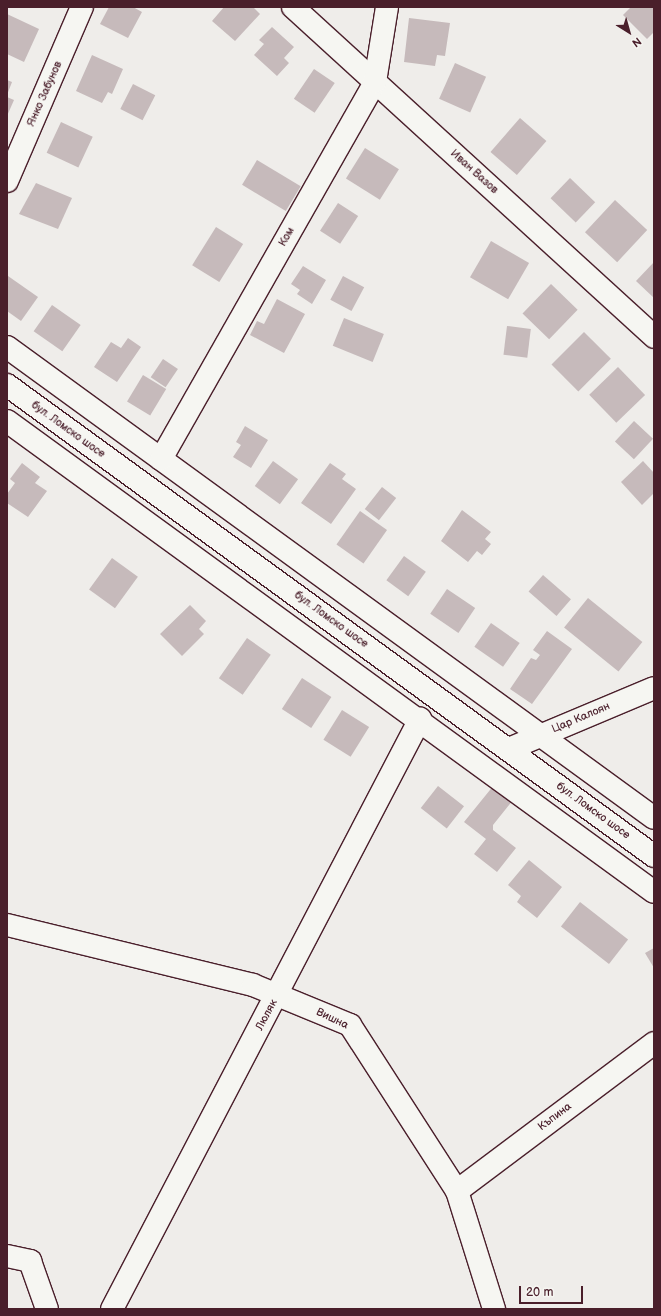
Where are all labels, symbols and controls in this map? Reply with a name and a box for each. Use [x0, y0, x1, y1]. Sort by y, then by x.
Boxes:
north arrow [609, 12, 649, 52]
text: N [629, 34, 644, 50]
street label: Янко Забунов [25, 59, 65, 129]
street label: Иван Вазов [447, 147, 501, 197]
street label: Ком [276, 225, 298, 249]
street label: бул. Ломско шосе [29, 399, 107, 461]
street label: бул. Ломско шосе [292, 589, 370, 651]
street label: Цар Калоян [550, 700, 612, 736]
street label: бул. Ломско шосе [554, 780, 632, 842]
street label: Люляк [253, 997, 281, 1033]
street label: Вишна [314, 1006, 350, 1032]
street label: Къпина [536, 1100, 574, 1134]
scale bar [521, 1278, 585, 1304]
text: 20 m [526, 1285, 553, 1300]

